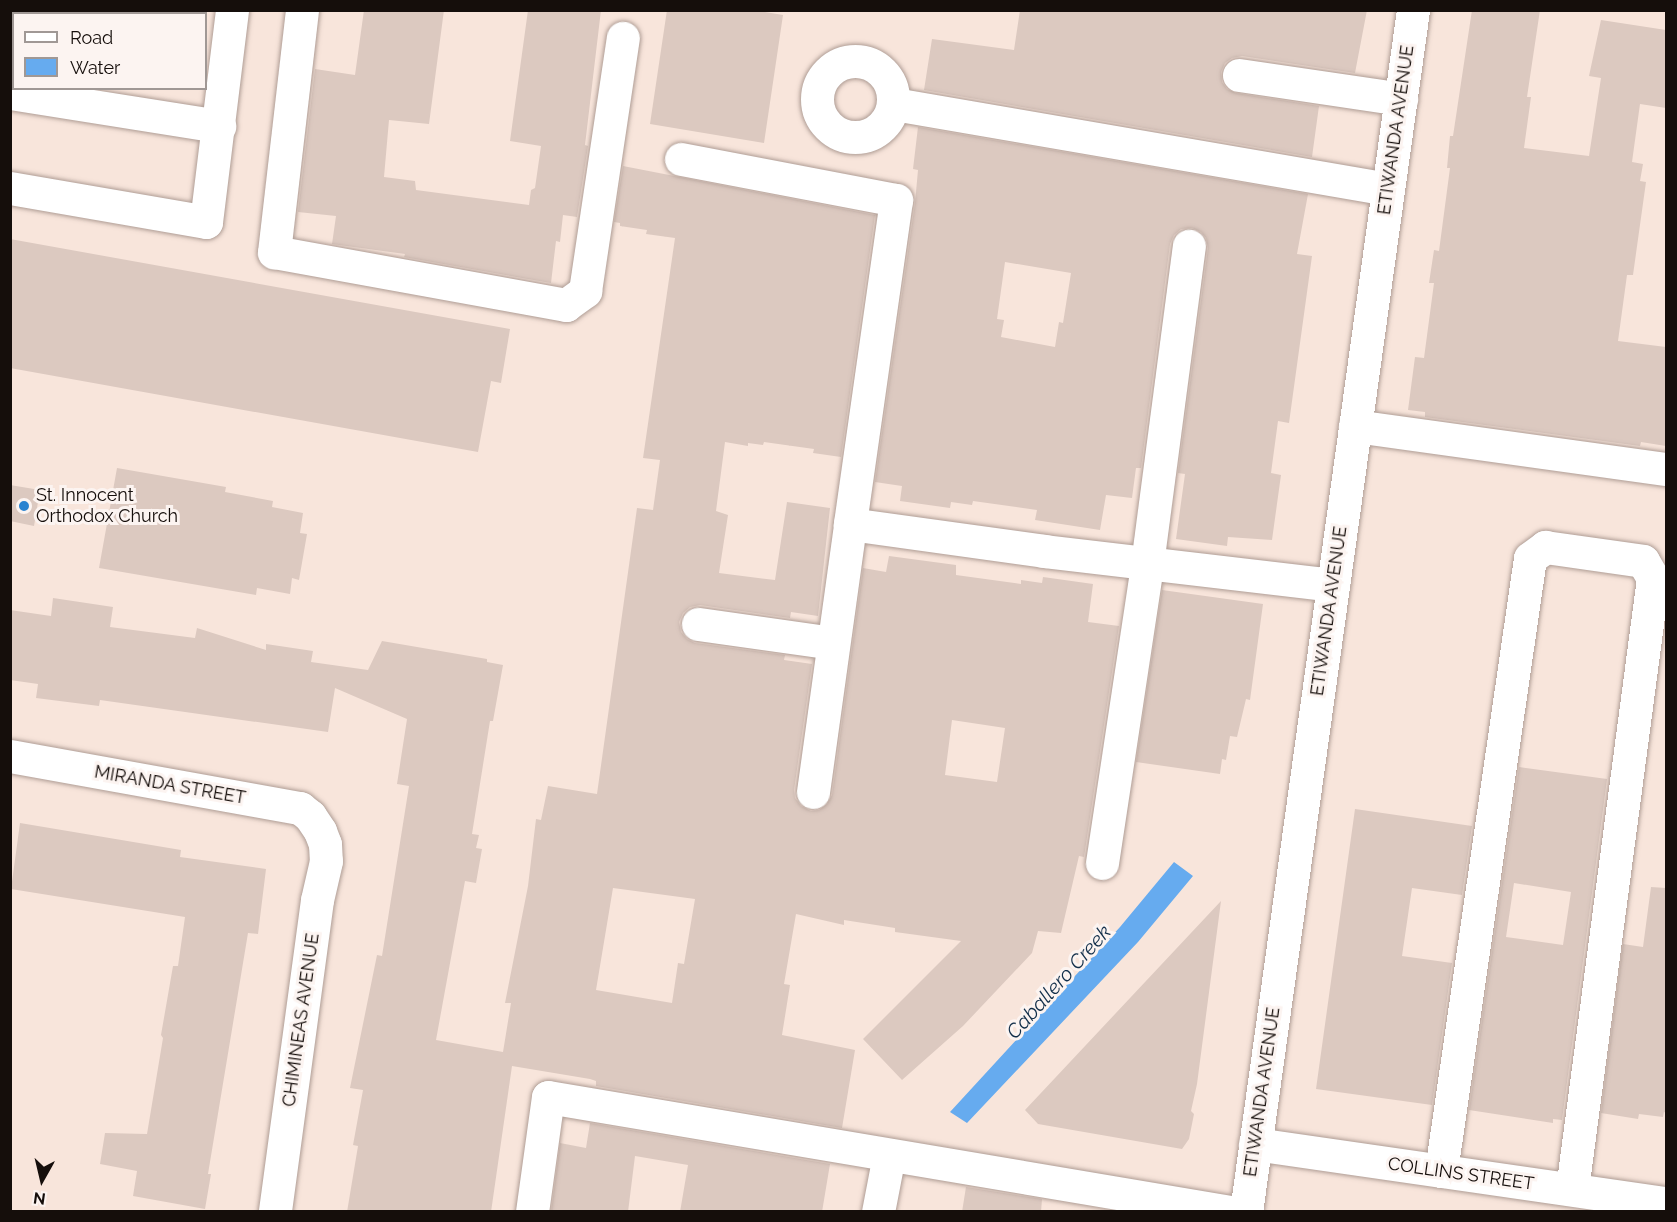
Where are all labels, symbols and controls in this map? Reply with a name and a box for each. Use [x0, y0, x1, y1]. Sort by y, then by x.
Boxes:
legend [12, 12, 207, 90]
text: Road [70, 27, 113, 48]
street label: ETIWANDA AVENUE [1373, 43, 1419, 217]
text: Water [70, 57, 120, 78]
place label: St. Innocent Orthodox Church [36, 485, 178, 528]
marker: St. Innocent Orthodox Church [17, 499, 31, 513]
street label: ETIWANDA AVENUE [1306, 524, 1352, 698]
street label: MIRANDA STREET [92, 761, 248, 809]
water label: Caballero Creek [1002, 920, 1116, 1044]
street label: CHIMINEAS AVENUE [278, 932, 324, 1108]
street label: ETIWANDA AVENUE [1239, 1005, 1285, 1179]
north arrow [12, 1150, 72, 1210]
street label: COLLINS STREET [1387, 1153, 1535, 1195]
text: N [32, 1188, 47, 1209]

